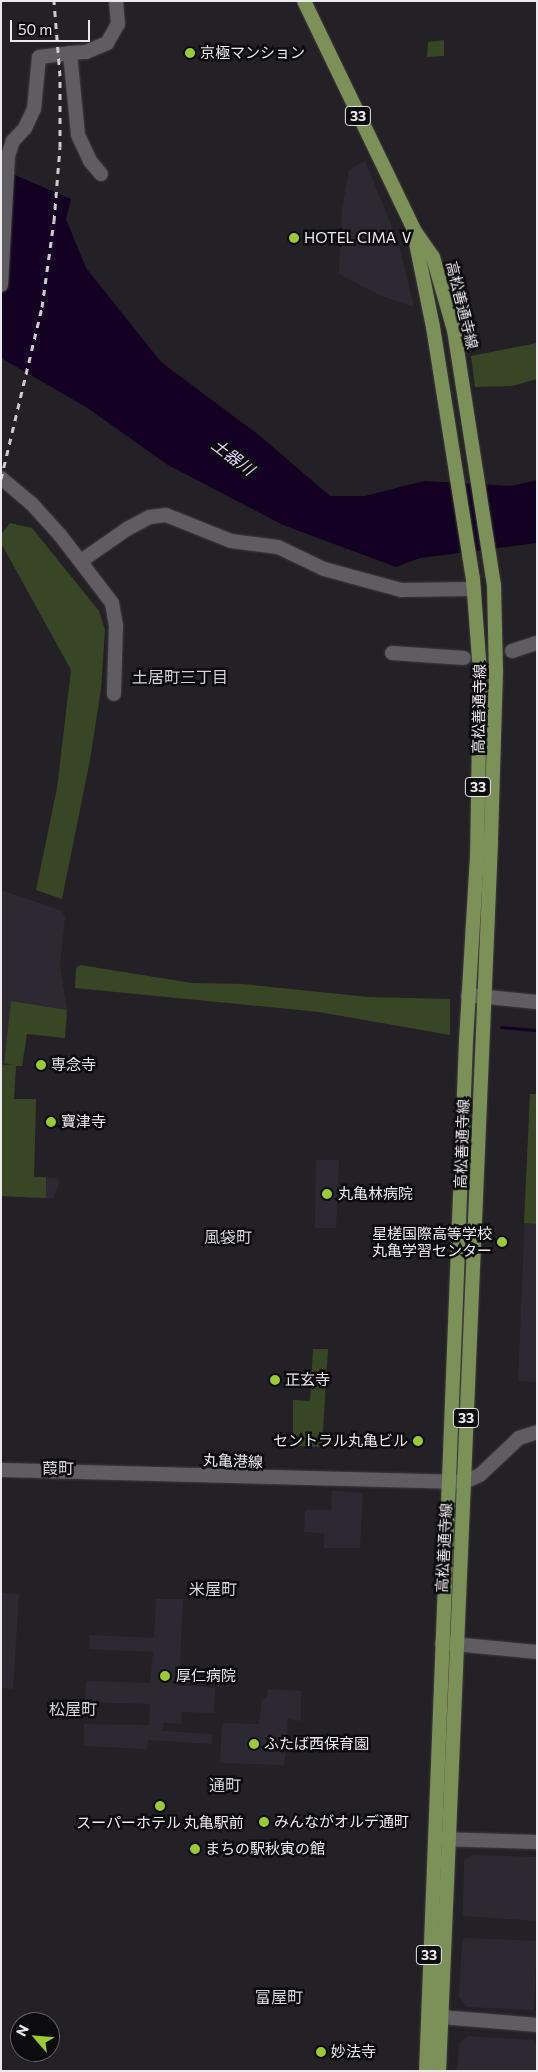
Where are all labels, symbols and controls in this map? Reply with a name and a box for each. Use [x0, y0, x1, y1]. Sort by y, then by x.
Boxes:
scale bar [12, 10, 92, 42]
text: 50 m [18, 20, 52, 38]
place label: 京極マンション [200, 44, 305, 62]
marker: 京極マンション [184, 47, 196, 59]
road number: 33 [344, 104, 372, 128]
place label: HOTEL CIMA Ⅴ [304, 229, 414, 247]
marker: HOTEL CIMA Ⅴ [288, 232, 300, 244]
street label: 高松善通寺線 [442, 259, 482, 351]
water label: 土器川 [208, 435, 258, 479]
street label: 高松善通寺線 [469, 664, 489, 754]
district label: 土居町三丁目 [132, 667, 228, 687]
road number: 33 [464, 776, 492, 799]
place label: 専念寺 [51, 1056, 96, 1074]
marker: 専念寺 [35, 1059, 47, 1071]
street label: 高松善通寺線 [451, 1099, 473, 1189]
place label: 寶津寺 [61, 1113, 106, 1131]
marker: 寶津寺 [45, 1116, 57, 1128]
place label: 丸亀林病院 [338, 1185, 413, 1203]
marker: 丸亀林病院 [320, 1187, 334, 1201]
place label: 星槎国際高等学校 丸亀学習センター [372, 1224, 492, 1259]
district label: 風袋町 [204, 1227, 252, 1247]
marker: 星槎国際高等学校 丸亀学習センター [496, 1236, 508, 1248]
place label: 正玄寺 [285, 1371, 330, 1389]
marker: 正玄寺 [269, 1374, 281, 1386]
road number: 33 [452, 1406, 480, 1430]
place label: セントラル丸亀ビル [273, 1432, 408, 1450]
marker: セントラル丸亀ビル [412, 1435, 424, 1447]
street label: 丸亀港線 [203, 1451, 263, 1471]
district label: 葭町 [42, 1458, 74, 1478]
street label: 高松善通寺線 [433, 1503, 455, 1593]
district label: 米屋町 [189, 1579, 237, 1599]
place label: 厚仁病院 [176, 1667, 236, 1685]
marker: 厚仁病院 [158, 1669, 172, 1683]
district label: 松屋町 [49, 1699, 97, 1719]
place label: ふたば西保育園 [264, 1735, 369, 1753]
marker: ふたば西保育園 [248, 1738, 260, 1750]
district label: 通町 [209, 1775, 241, 1795]
marker: スーパーホテル 丸亀駅前 [154, 1800, 166, 1812]
place label: みんながオルデ通町 [274, 1813, 409, 1831]
place label: スーパーホテル 丸亀駅前 [76, 1814, 244, 1832]
marker: みんながオルデ通町 [258, 1816, 270, 1828]
place label: まちの駅秋寅の館 [205, 1840, 325, 1858]
marker: まちの駅秋寅の館 [189, 1843, 201, 1855]
road number: 33 [415, 1944, 443, 1966]
district label: 富屋町 [255, 1987, 303, 2007]
north arrow [10, 2012, 60, 2062]
text: N [12, 2022, 32, 2039]
place label: 妙法寺 [331, 2043, 376, 2061]
marker: 妙法寺 [315, 2046, 327, 2058]

